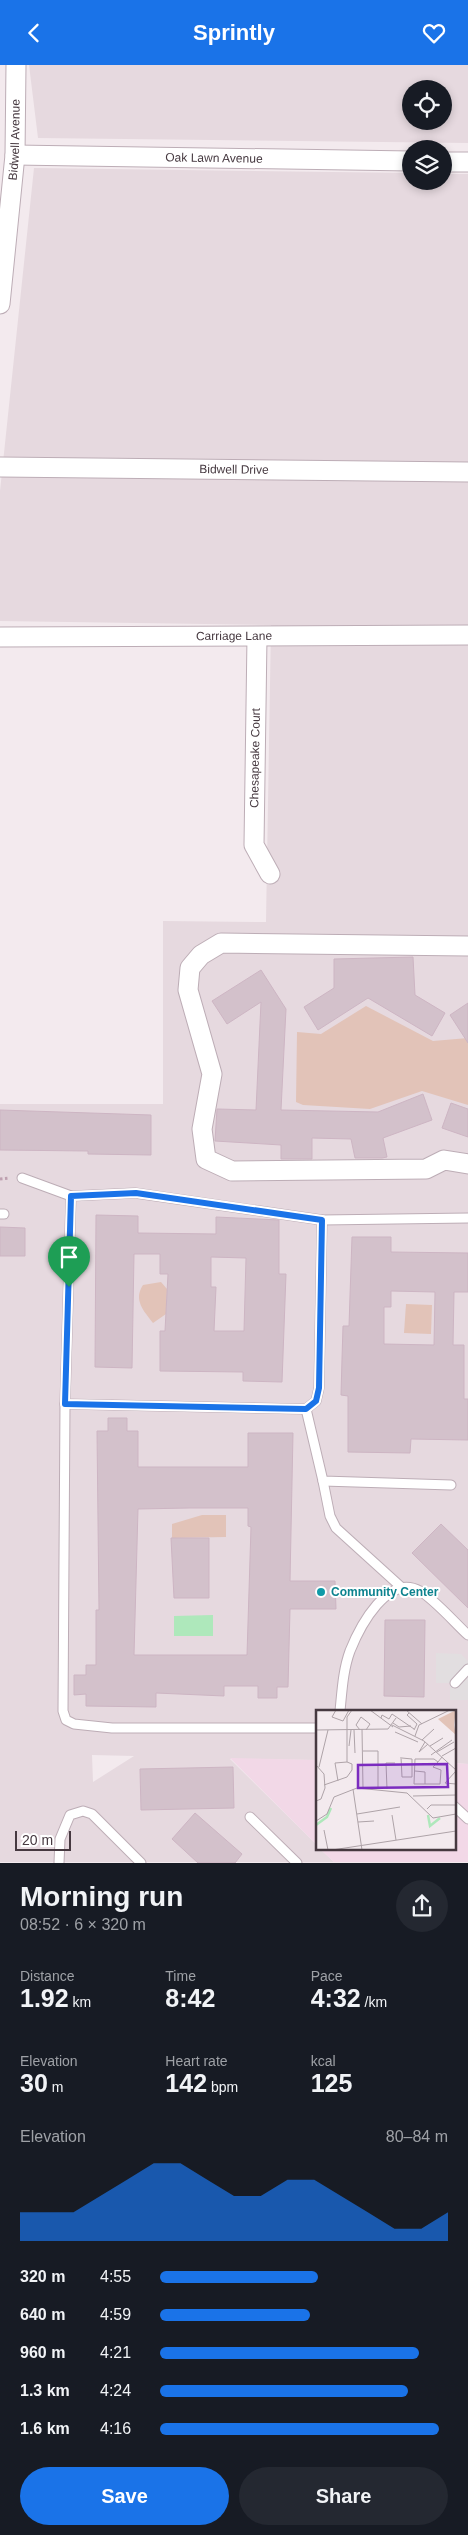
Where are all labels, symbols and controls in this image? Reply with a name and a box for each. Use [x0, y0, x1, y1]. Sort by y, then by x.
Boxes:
icon: back [20, 19, 48, 47]
icon: heart [420, 19, 448, 47]
text: Sprintly [193, 20, 275, 45]
map controls [402, 80, 452, 190]
button: locate [402, 80, 452, 130]
street label: Bidwell Avenue [5, 99, 23, 181]
button: layers [402, 140, 452, 190]
street label: Oak Lawn Avenue [165, 150, 263, 166]
street label: Bidwell Drive [199, 462, 269, 477]
street label: Carriage Lane [196, 629, 272, 643]
street label: Chesapeake Court [247, 707, 263, 808]
pin [48, 1236, 90, 1287]
icon: arrive [55, 1243, 83, 1271]
place label: Community Center [331, 1585, 439, 1599]
marker: Community Center [315, 1586, 327, 1598]
inset map [316, 1710, 456, 1850]
scale bar [15, 1827, 71, 1851]
text: 20 m [22, 1832, 53, 1848]
button: share [396, 1880, 448, 1932]
text: Morning run [20, 1881, 183, 1912]
text: 08:52 · 6 × 320 m [20, 1916, 146, 1933]
text: Distance [20, 1968, 74, 1984]
text: Time [165, 1968, 196, 1984]
text: Pace [311, 1968, 343, 1984]
text: 1.92 [20, 1984, 69, 2012]
text: 8:42 [165, 1984, 215, 2012]
text: 4:32 [311, 1984, 361, 2012]
text: km [69, 1994, 91, 2010]
text: /km [361, 1994, 387, 2010]
text: Elevation [20, 2053, 78, 2069]
text: Heart rate [165, 2053, 228, 2069]
text: kcal [311, 2053, 336, 2069]
text: 30 [20, 2069, 48, 2097]
text: 142 [165, 2069, 207, 2097]
text: 125 [311, 2069, 352, 2097]
text: m [48, 2079, 63, 2095]
text: bpm [207, 2079, 238, 2095]
text: Elevation [20, 2128, 86, 2145]
text: 80–84 m [386, 2128, 448, 2145]
text: 320 m [20, 2268, 65, 2285]
text: 4:55 [100, 2268, 131, 2285]
text: 640 m [20, 2306, 65, 2323]
text: 4:59 [100, 2306, 131, 2323]
text: 960 m [20, 2344, 65, 2361]
text: 4:21 [100, 2344, 131, 2361]
text: 1.3 km [20, 2382, 70, 2399]
text: 4:24 [100, 2382, 131, 2399]
text: 1.6 km [20, 2420, 70, 2437]
text: 4:16 [100, 2420, 131, 2437]
button: Save [20, 2467, 229, 2525]
button: Share [239, 2467, 448, 2525]

